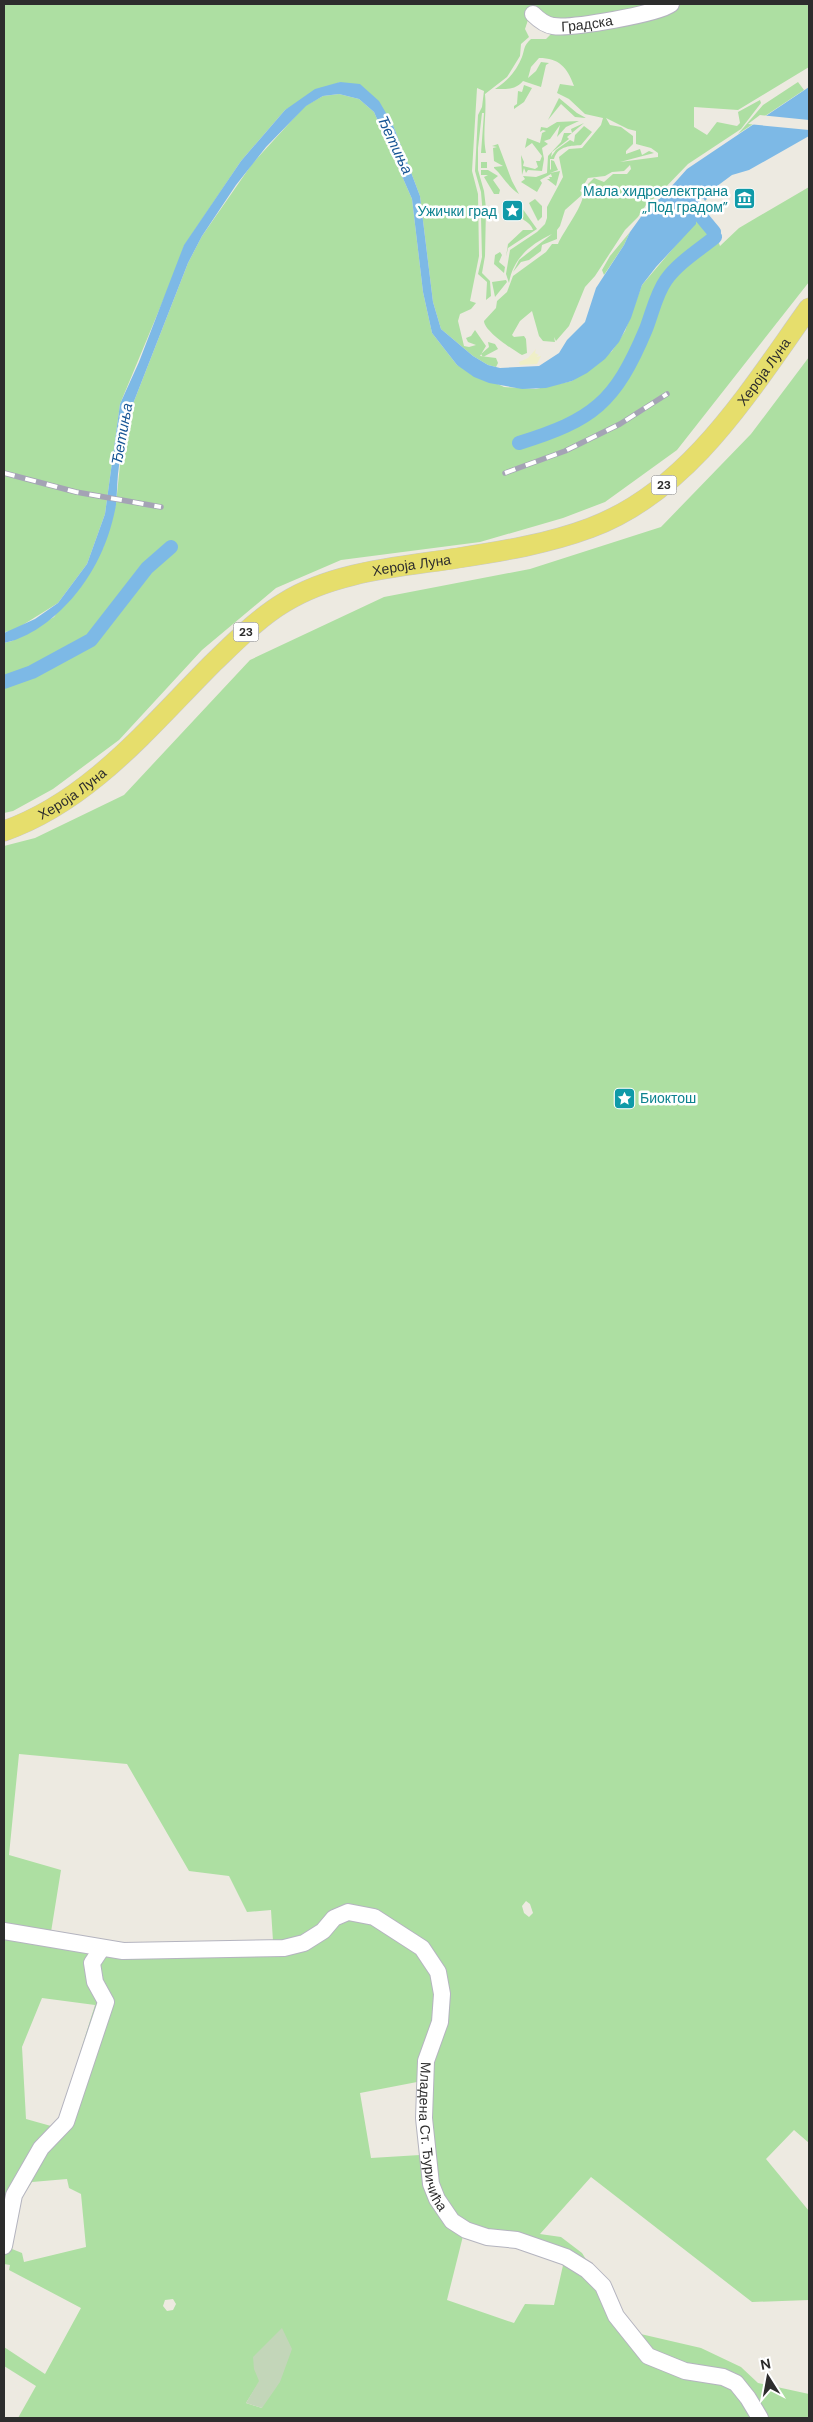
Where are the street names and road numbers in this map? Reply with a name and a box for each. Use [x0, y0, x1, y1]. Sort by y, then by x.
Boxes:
street label: Градска [561, 11, 614, 35]
street label: Хероја Луна [733, 334, 794, 409]
road number: 23 [652, 476, 676, 494]
street label: Хероја Луна [371, 550, 452, 580]
road number: 23 [234, 622, 258, 642]
street label: Хероја Луна [35, 764, 110, 824]
street label: Младена Ст. Ђуричића [415, 2062, 452, 2215]

